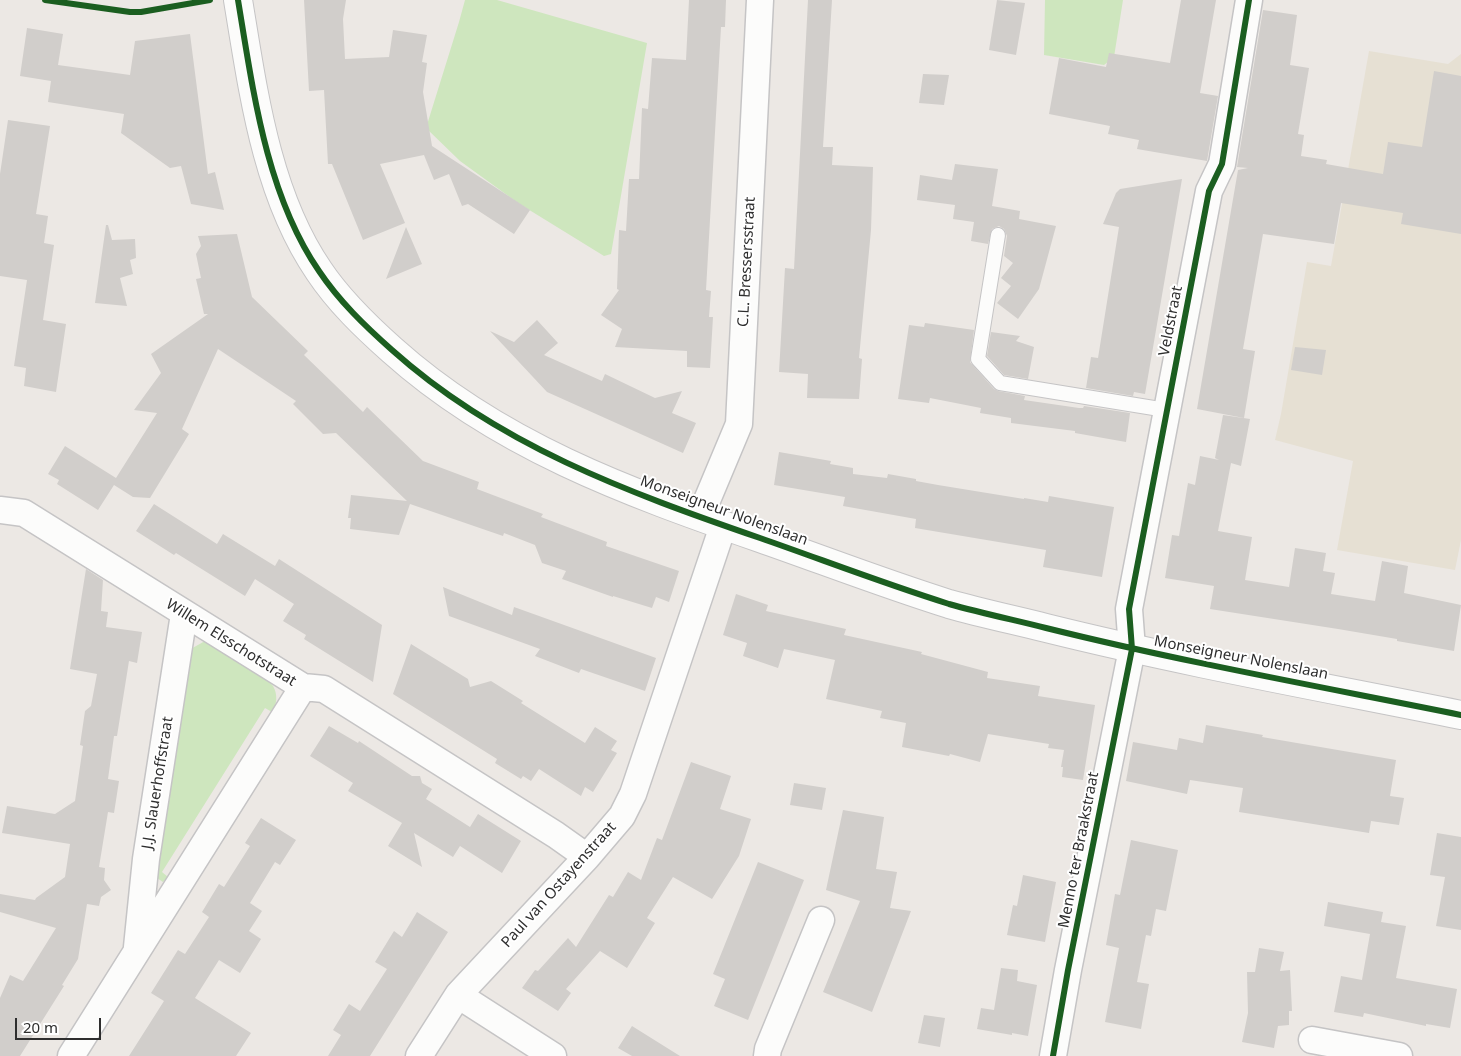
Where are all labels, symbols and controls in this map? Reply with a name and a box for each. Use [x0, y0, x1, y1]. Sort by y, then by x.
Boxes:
street label: C.L. Bressersstraat [735, 196, 759, 328]
street label: Veldstraat [1155, 284, 1187, 358]
street label: Monseigneur Nolenslaan [638, 472, 810, 550]
street label: Willem Elsschotstraat [163, 596, 299, 690]
street label: Monseigneur Nolenslaan [1152, 632, 1330, 684]
street label: J.J. Slauerhoffstraat [139, 715, 177, 851]
street label: Menno ter Braakstraat [1055, 770, 1103, 930]
street label: Paul van Ostayenstraat [498, 819, 620, 951]
scale bar [18, 1008, 104, 1040]
text: 20 m [23, 1017, 58, 1037]

